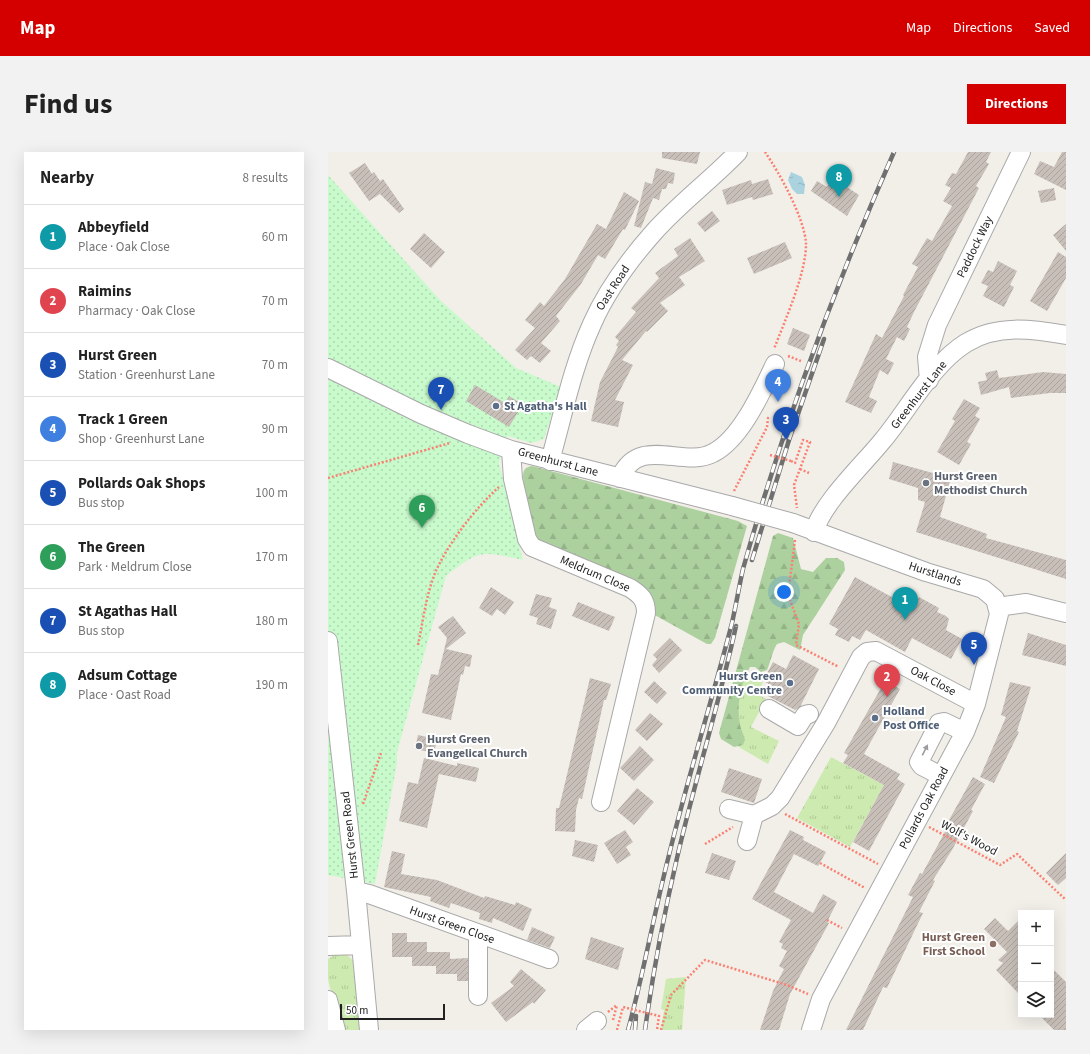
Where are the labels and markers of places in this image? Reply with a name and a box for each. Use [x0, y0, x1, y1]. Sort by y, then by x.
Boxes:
pin: 8 [826, 164, 852, 197]
pin: 4 [765, 369, 791, 402]
pin: 7 [428, 377, 454, 410]
place label: St Agatha's Hall [504, 398, 587, 415]
marker: St Agatha's Hall [491, 401, 501, 411]
pin: 3 [773, 407, 799, 440]
place label: Hurst Green Methodist Church [934, 468, 1028, 499]
marker: Hurst Green Methodist Church [921, 478, 931, 488]
pin: 6 [409, 495, 435, 528]
pin: 1 [892, 587, 918, 620]
pin: 5 [961, 632, 987, 665]
pin: 2 [874, 664, 900, 697]
place label: Hurst Green Community Centre [682, 668, 782, 699]
marker: Hurst Green Community Centre [785, 678, 795, 688]
place label: Holland Post Office [883, 703, 939, 734]
marker: Holland Post Office [870, 713, 880, 723]
place label: Hurst Green Evangelical Church [427, 731, 527, 762]
marker: Hurst Green Evangelical Church [414, 741, 424, 751]
place label: Hurst Green First School [922, 929, 986, 960]
marker: Hurst Green First School [988, 939, 998, 949]

